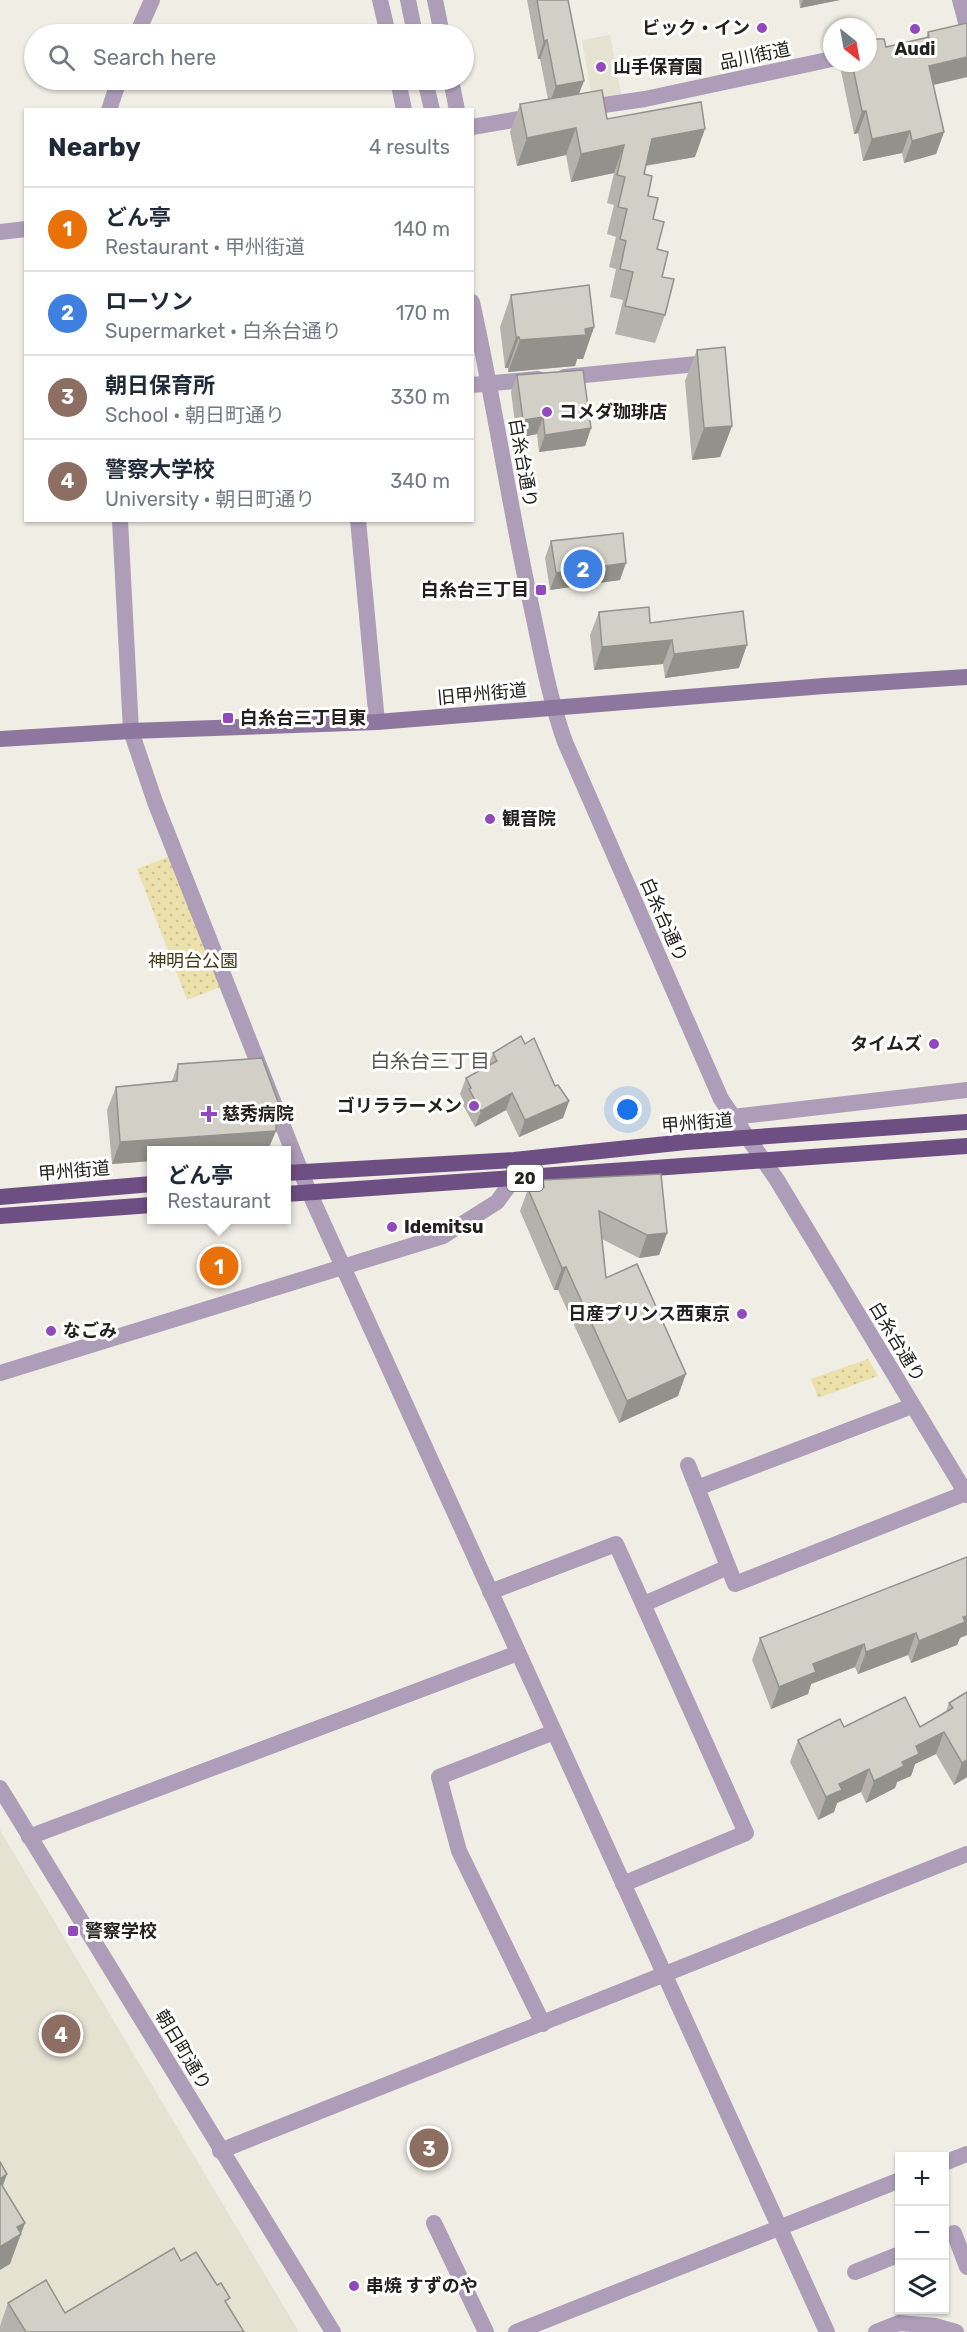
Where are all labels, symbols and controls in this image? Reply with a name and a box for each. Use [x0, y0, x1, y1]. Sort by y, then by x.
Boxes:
place label: ビック・イン [642, 17, 750, 39]
north arrow [823, 18, 877, 72]
marker: ビック・イン [755, 21, 769, 35]
marker: Audi [908, 22, 922, 36]
search box [24, 24, 474, 90]
street label: 品川街道 [717, 38, 793, 74]
place label: Audi [895, 38, 935, 60]
icon: search [45, 41, 78, 74]
text: Search here [93, 44, 216, 71]
place label: 山手保育園 [613, 56, 703, 78]
marker: 山手保育園 [594, 60, 608, 74]
text: Nearby [48, 132, 141, 163]
text: 4 results [369, 135, 450, 159]
text: どん亭 [105, 204, 171, 231]
text: 1 [63, 217, 72, 241]
text: 140 m [394, 217, 450, 241]
text: Restaurant · 甲州街道 [105, 235, 305, 259]
text: ローソン [105, 288, 193, 315]
text: 2 [61, 301, 74, 325]
text: 170 m [396, 301, 450, 325]
text: Supermarket · 白糸台通り [105, 319, 342, 343]
text: 朝日保育所 [105, 372, 215, 399]
text: 3 [61, 385, 74, 409]
text: 330 m [391, 385, 450, 409]
place label: コメダ珈琲店 [559, 401, 667, 423]
text: School · 朝日町通り [105, 403, 285, 427]
marker: コメダ珈琲店 [540, 405, 554, 419]
street label: 白糸台通り [504, 417, 542, 509]
text: 警察大学校 [105, 456, 215, 483]
text: 4 [61, 469, 74, 493]
text: 340 m [390, 469, 450, 493]
text: University · 朝日町通り [105, 487, 315, 511]
pin: 2 [564, 546, 602, 592]
place label: 白糸台三丁目 [421, 579, 529, 601]
marker: 白糸台三丁目 [534, 583, 548, 597]
street label: 旧甲州街道 [436, 679, 528, 709]
place label: 白糸台三丁目東 [240, 707, 366, 729]
marker: 白糸台三丁目東 [221, 711, 235, 725]
place label: 観音院 [502, 808, 556, 830]
marker: 観音院 [483, 812, 497, 826]
street label: 白糸台通り [636, 874, 692, 966]
park label: 神明台公園 [148, 950, 238, 972]
place label: タイムズ [850, 1033, 922, 1055]
marker: タイムズ [927, 1037, 941, 1051]
district label: 白糸台三丁目 [370, 1049, 490, 1073]
place label: ゴリララーメン [337, 1095, 462, 1117]
your location [613, 1095, 642, 1124]
marker: ゴリララーメン [467, 1099, 481, 1113]
place label: 慈秀病院 [222, 1103, 294, 1125]
marker: 慈秀病院 [200, 1105, 218, 1123]
street label: 甲州街道 [660, 1109, 734, 1137]
popup [147, 1146, 291, 1224]
street label: 甲州街道 [37, 1157, 111, 1185]
text: どん亭 [167, 1162, 233, 1189]
road number: 20 [507, 1165, 543, 1191]
text: Restaurant [167, 1189, 271, 1213]
place label: Idemitsu [404, 1216, 483, 1238]
marker: Idemitsu [385, 1220, 399, 1234]
pin: 1 [200, 1244, 238, 1288]
street label: 白糸台通り [864, 1298, 930, 1386]
place label: 日産プリンス西東京 [568, 1303, 730, 1325]
marker: 日産プリンス西東京 [735, 1307, 749, 1321]
place label: なごみ [63, 1320, 117, 1342]
marker: なごみ [44, 1324, 58, 1338]
place label: 警察学校 [85, 1920, 157, 1942]
marker: 警察学校 [66, 1924, 80, 1938]
street label: 朝日町通り [150, 2006, 216, 2094]
pin: 4 [42, 2012, 80, 2056]
pin: 3 [410, 2126, 448, 2170]
map controls [895, 2152, 949, 2314]
button: + [895, 2152, 949, 2206]
button: − [895, 2206, 949, 2260]
button: layers [895, 2260, 949, 2314]
place label: 串焼 すずのや [366, 2275, 478, 2297]
marker: 串焼 すずのや [347, 2279, 361, 2293]

